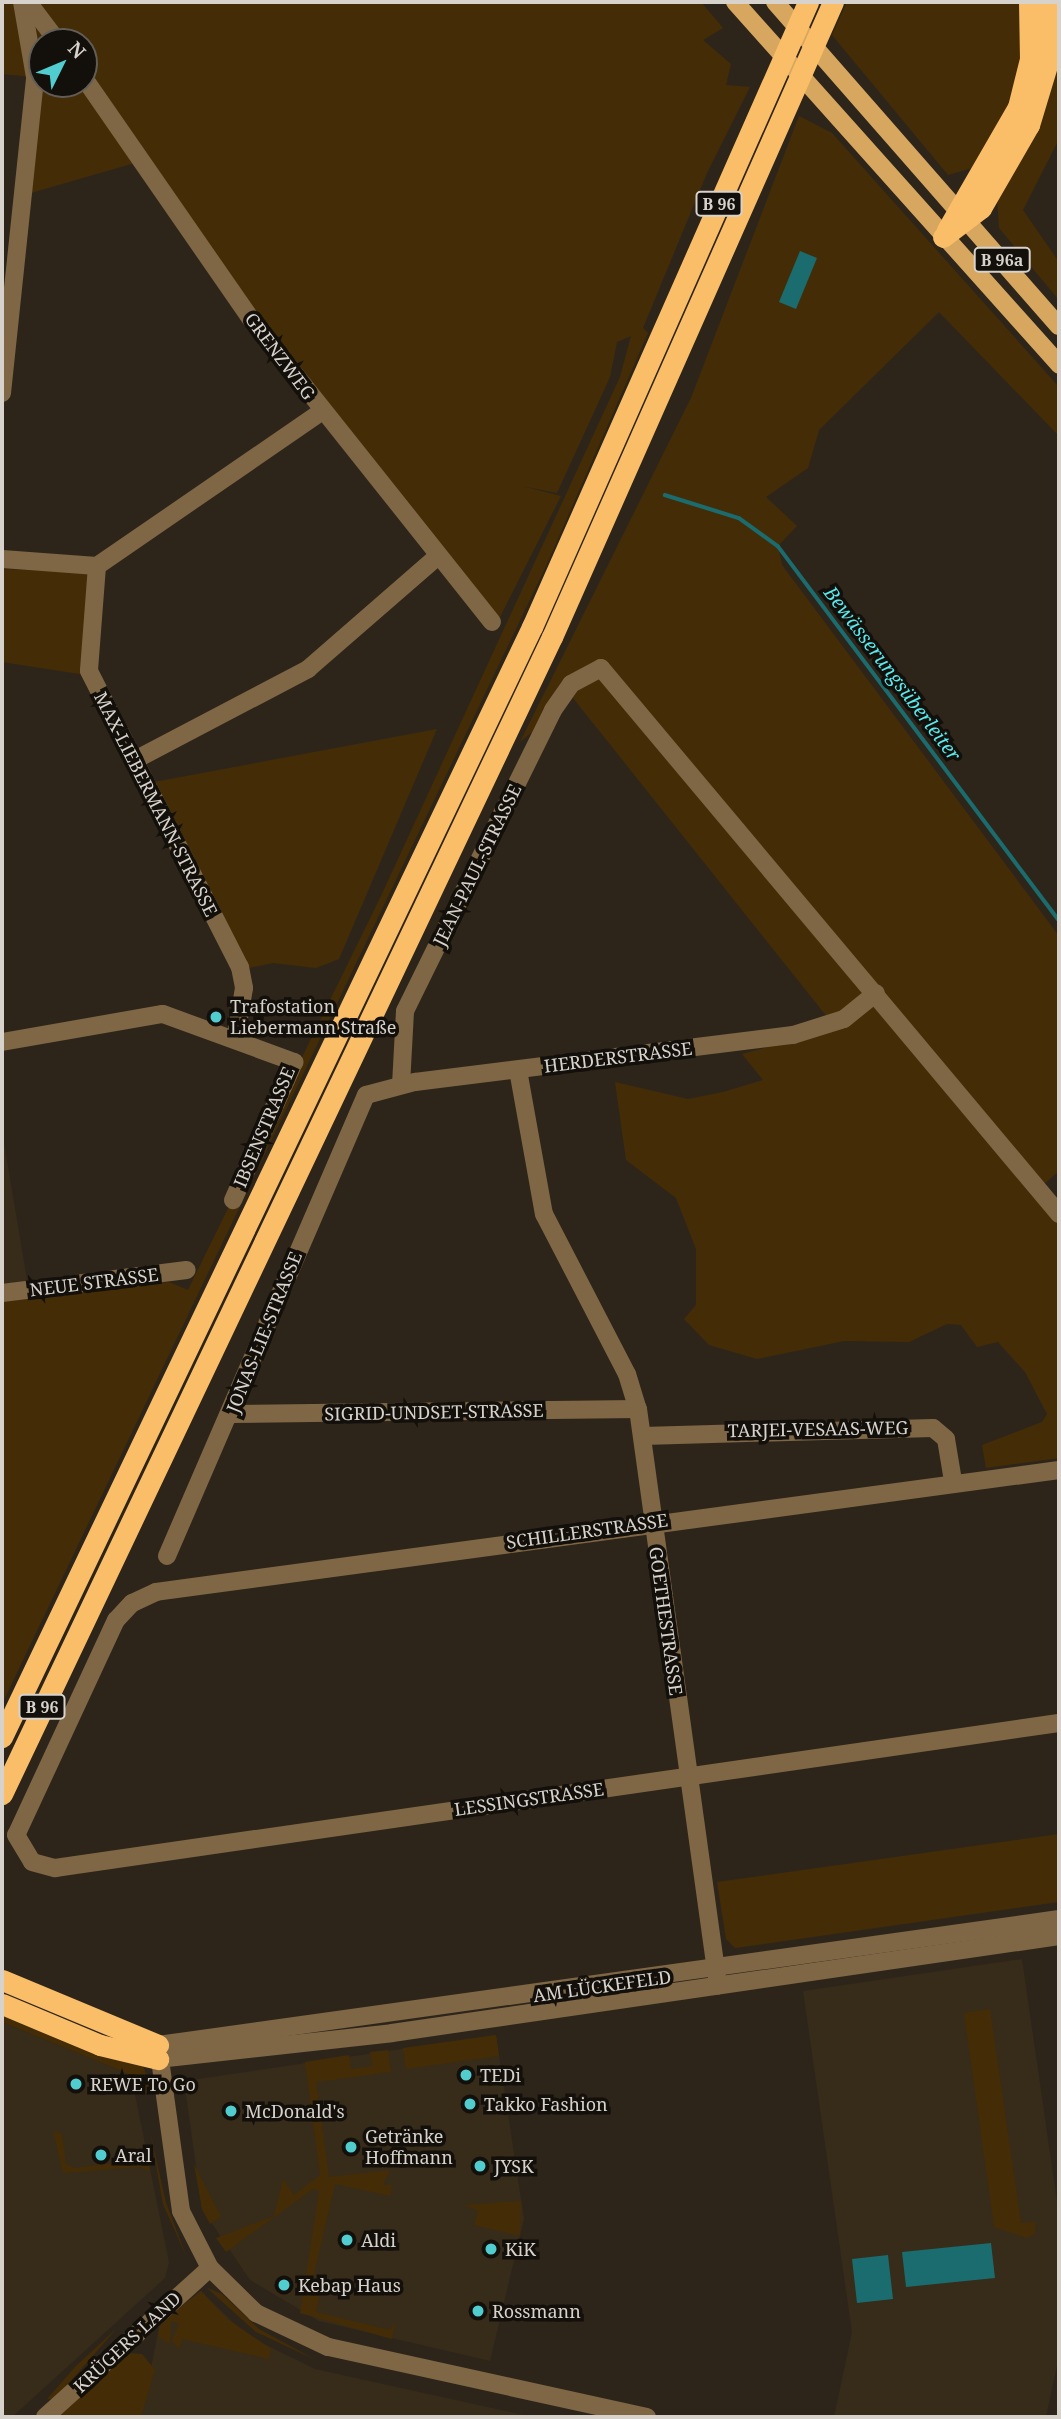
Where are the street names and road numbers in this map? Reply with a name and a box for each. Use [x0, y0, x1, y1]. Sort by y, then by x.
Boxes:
road number: B 96 [694, 192, 744, 216]
road number: B 96a [972, 248, 1032, 272]
street label: GRENZWEG [240, 308, 320, 404]
street label: MAX-LIEBERMANN-STRASSE [90, 688, 222, 920]
street label: JEAN-PAUL-STRASSE [428, 781, 526, 949]
street label: HERDERSTRASSE [543, 1037, 693, 1077]
street label: IBSENSTRASSE [229, 1063, 299, 1191]
street label: JONAS-LIE-STRASSE [222, 1248, 306, 1416]
street label: NEUE STRASSE [28, 1263, 160, 1301]
street label: SIGRID-UNDSET-STRASSE [324, 1399, 544, 1425]
street label: TARJEI-VESAAS-WEG [727, 1417, 909, 1441]
street label: SCHILLERSTRASSE [505, 1509, 669, 1553]
street label: GOETHESTRASSE [645, 1545, 687, 1697]
road number: B 96 [18, 1694, 66, 1720]
street label: LESSINGSTRASSE [453, 1778, 605, 1820]
street label: AM LÜCKEFELD [531, 1966, 673, 2006]
street label: KRÜGERS LAND [69, 2287, 185, 2397]

